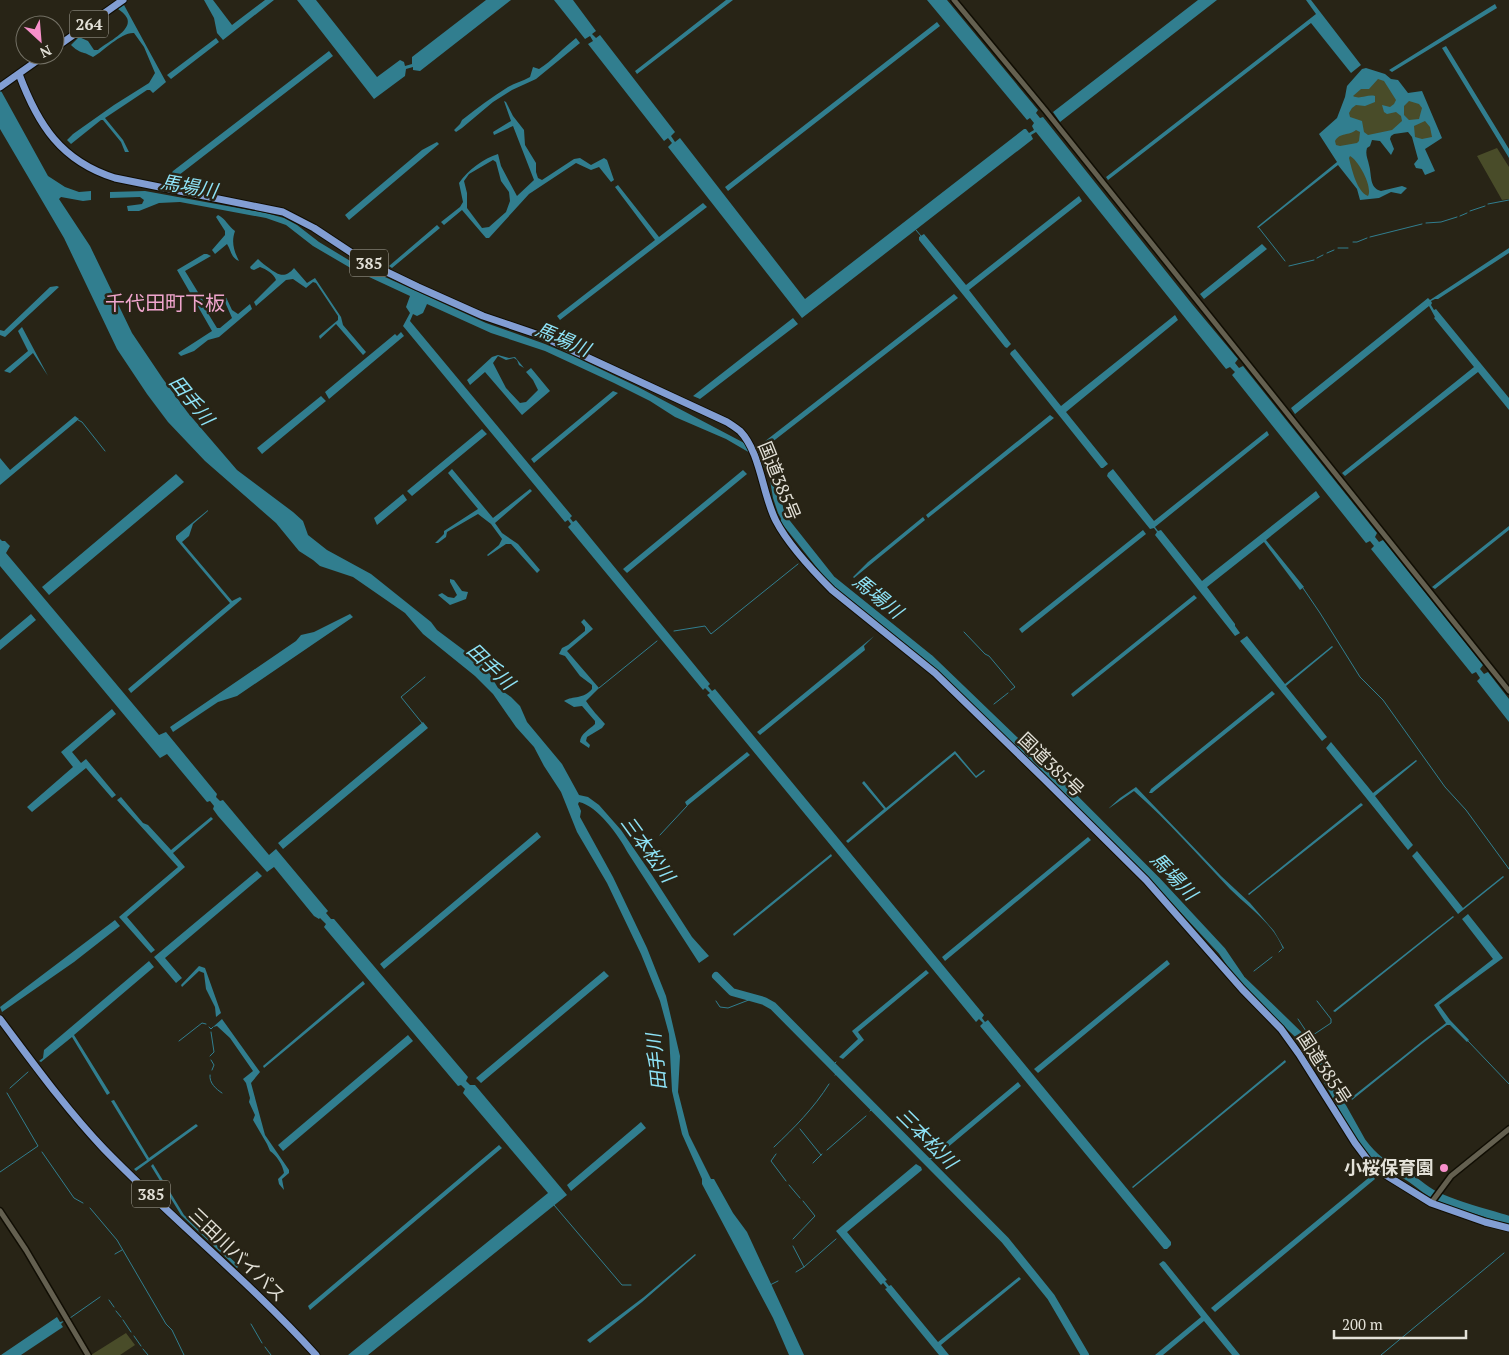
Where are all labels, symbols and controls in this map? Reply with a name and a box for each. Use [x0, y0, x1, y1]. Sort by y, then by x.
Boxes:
road number: 264 [70, 10, 108, 38]
north arrow [15, 15, 65, 65]
text: N [37, 41, 55, 63]
water label: 馬場川 [159, 168, 221, 203]
road number: 385 [350, 250, 388, 276]
district label: 千代田町下板 [105, 289, 225, 316]
water label: 馬場川 [532, 316, 596, 362]
water label: 田手川 [165, 370, 221, 431]
street label: 国道385号 [753, 438, 807, 524]
water label: 馬場川 [848, 568, 910, 625]
water label: 田手川 [462, 637, 522, 696]
street label: 国道385号 [1014, 727, 1090, 802]
water label: 三本松川 [616, 811, 682, 888]
water label: 馬場川 [1146, 846, 1205, 906]
street label: 国道385号 [1292, 1026, 1357, 1109]
water label: 田手川 [640, 1030, 671, 1092]
water label: 三本松川 [892, 1102, 964, 1175]
place label: 小桜保育園 [1344, 1155, 1434, 1179]
marker: 小桜保育園 [1438, 1162, 1450, 1174]
road number: 385 [132, 1180, 170, 1208]
street label: 三田川バイパス [184, 1202, 291, 1307]
scale bar [1334, 1308, 1466, 1340]
text: 200 m [1342, 1314, 1383, 1334]

